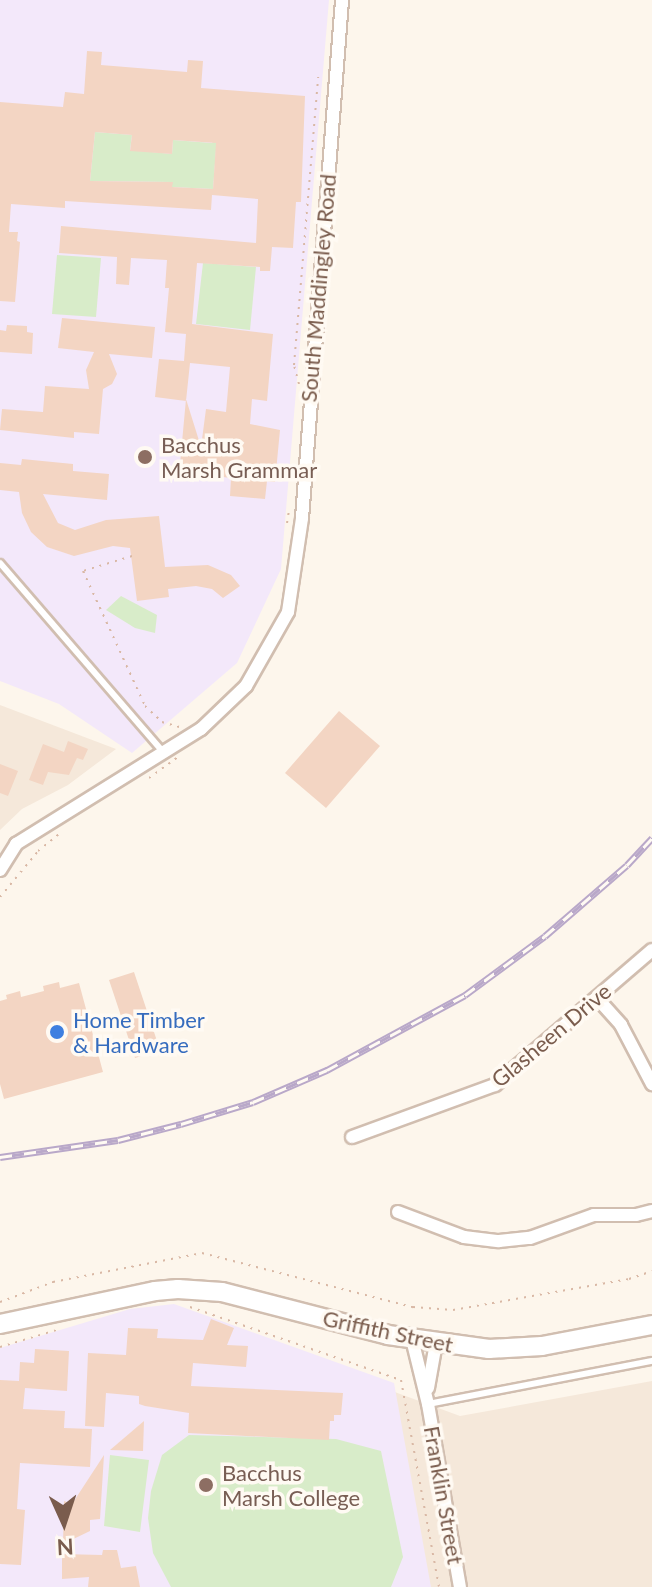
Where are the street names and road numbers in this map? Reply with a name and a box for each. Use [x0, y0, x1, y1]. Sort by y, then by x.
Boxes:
street label: South Maddingley Road [295, 173, 341, 403]
street label: Glasheen Drive [486, 977, 616, 1093]
street label: Griffith Street [320, 1304, 456, 1358]
street label: Franklin Street [419, 1424, 469, 1566]

